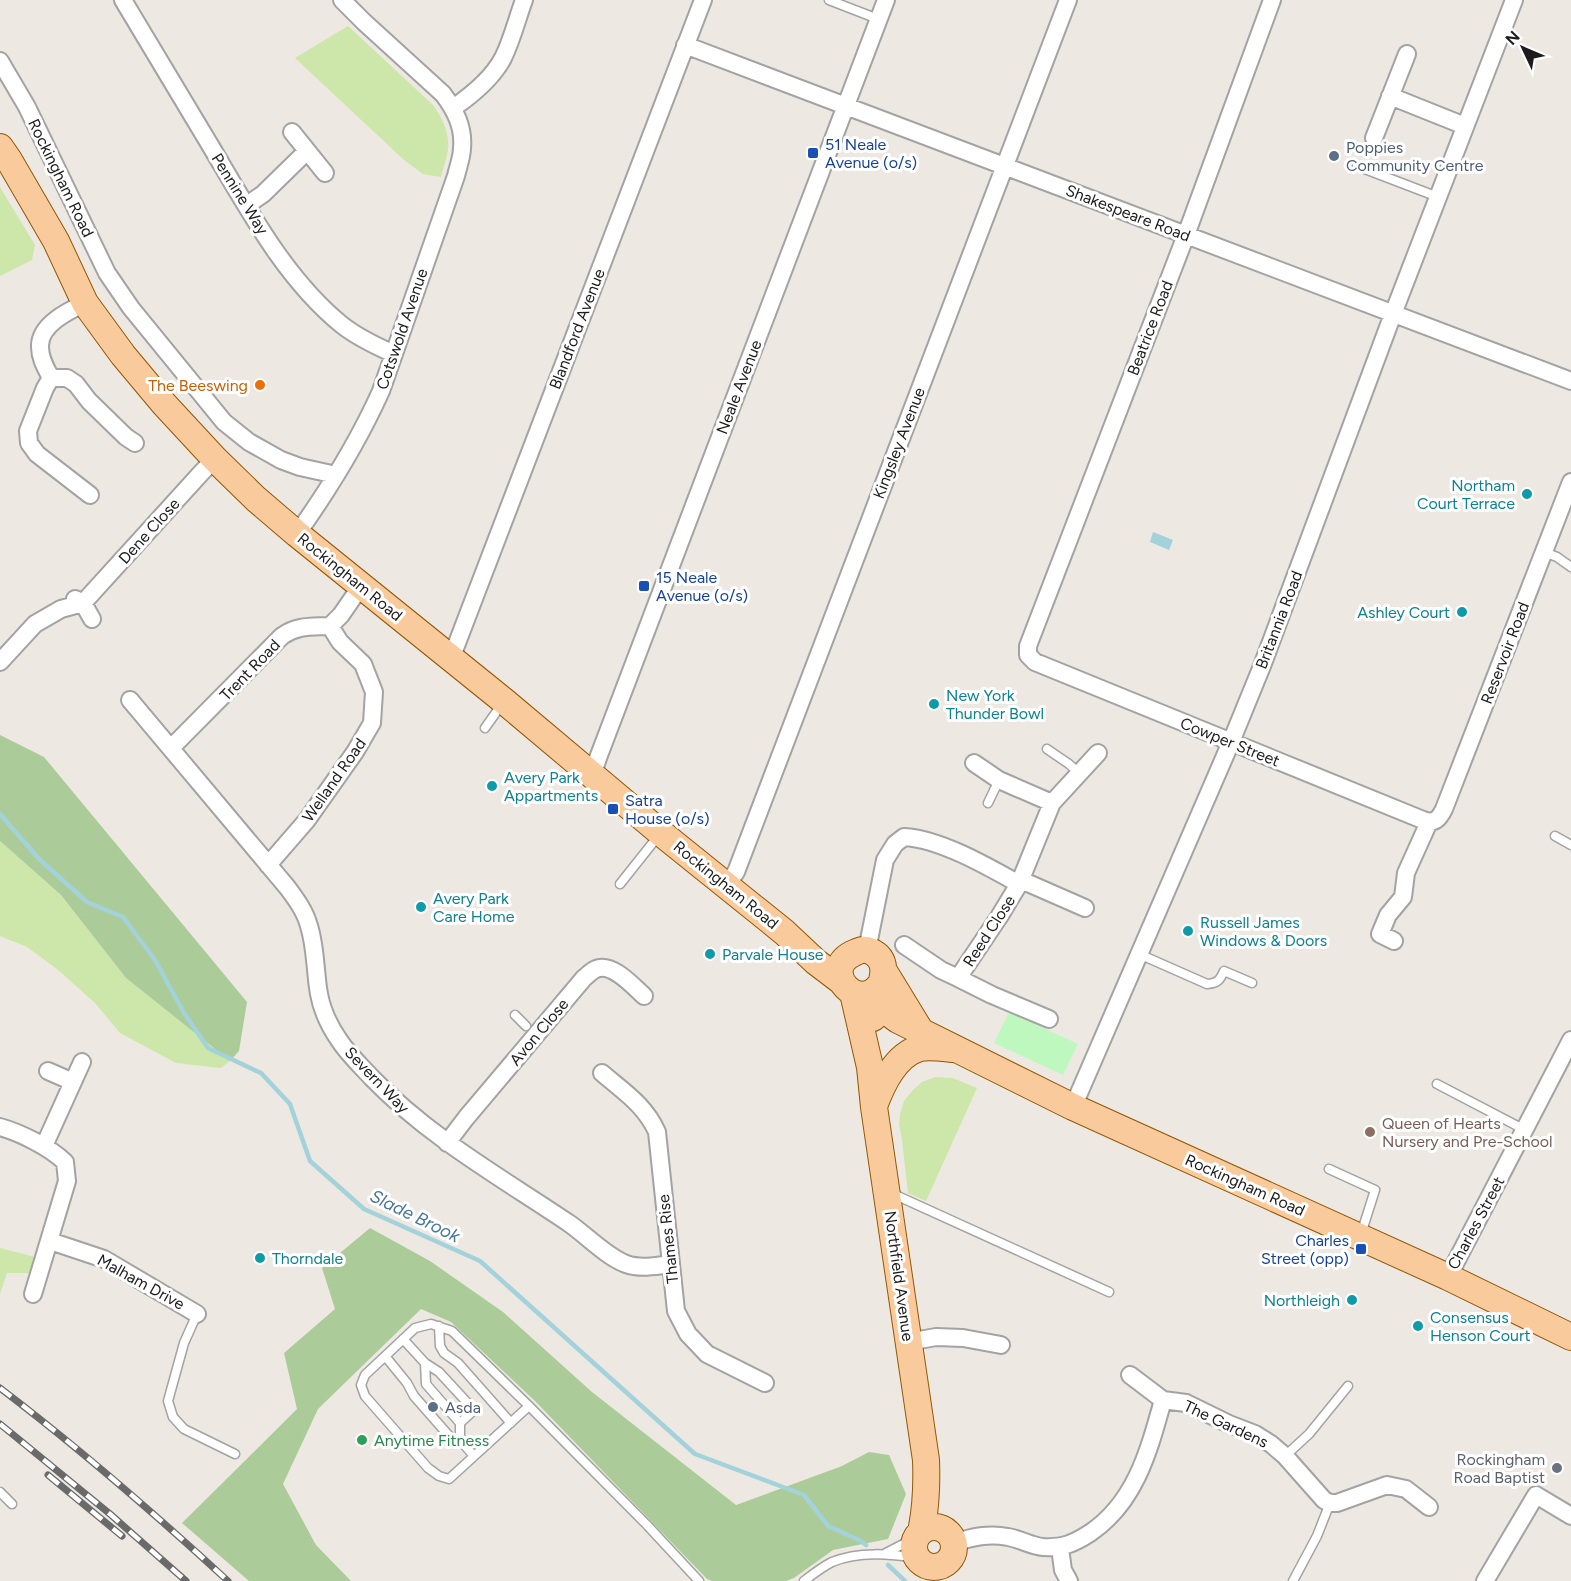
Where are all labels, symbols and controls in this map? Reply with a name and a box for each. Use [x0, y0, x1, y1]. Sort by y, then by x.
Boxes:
north arrow [1493, 18, 1553, 78]
text: N [1501, 27, 1524, 49]
street label: Rockingham Road [24, 116, 98, 240]
place label: 51 Neale Avenue (o/s) [825, 135, 917, 172]
place label: Poppies Community Centre [1346, 138, 1484, 175]
marker: 51 Neale Avenue (o/s) [806, 146, 820, 160]
marker: Poppies Community Centre [1327, 149, 1341, 163]
street label: Pennine Way [208, 150, 273, 239]
street label: Shakespeare Road [1063, 180, 1193, 246]
street label: Cotswold Avenue [372, 266, 432, 392]
street label: Blandford Avenue [545, 266, 609, 392]
street label: Beatrice Road [1123, 278, 1177, 378]
street label: Neale Avenue [712, 337, 766, 437]
place label: The Beeswing [148, 376, 248, 395]
marker: The Beeswing [253, 378, 267, 392]
street label: Kingsley Avenue [869, 384, 929, 501]
place label: Northam Court Terrace [1417, 476, 1515, 513]
marker: Northam Court Terrace [1520, 487, 1534, 501]
street label: Dene Close [115, 494, 184, 568]
street label: Rockingham Road [294, 529, 406, 625]
place label: 15 Neale Avenue (o/s) [656, 568, 748, 605]
street label: Britannia Road [1252, 568, 1306, 672]
marker: 15 Neale Avenue (o/s) [637, 579, 651, 593]
street label: Reservoir Road [1477, 599, 1533, 707]
place label: Ashley Court [1357, 603, 1450, 622]
marker: Ashley Court [1455, 605, 1469, 619]
street label: Trent Road [216, 635, 284, 705]
place label: New York Thunder Bowl [946, 686, 1044, 723]
marker: New York Thunder Bowl [927, 697, 941, 711]
street label: Cowper Street [1178, 713, 1282, 771]
street label: Welland Road [298, 735, 370, 825]
place label: Avery Park Appartments [504, 768, 598, 805]
marker: Avery Park Appartments [485, 779, 499, 793]
place label: Satra House (o/s) [625, 791, 710, 828]
marker: Satra House (o/s) [606, 802, 620, 816]
street label: Rockingham Road [670, 837, 782, 933]
place label: Avery Park Care Home [433, 889, 515, 926]
street label: Reed Close [959, 892, 1019, 970]
marker: Avery Park Care Home [414, 900, 428, 914]
place label: Russell James Windows & Doors [1200, 913, 1327, 950]
marker: Russell James Windows & Doors [1181, 924, 1195, 938]
place label: Parvale House [722, 945, 824, 964]
marker: Parvale House [703, 947, 717, 961]
street label: Avon Close [506, 994, 573, 1069]
street label: Severn Way [341, 1043, 414, 1117]
place label: Queen of Hearts Nursery and Pre-School [1382, 1114, 1553, 1151]
marker: Queen of Hearts Nursery and Pre-School [1363, 1125, 1377, 1139]
street label: Rockingham Road [1182, 1150, 1308, 1220]
street label: Charles Street [1444, 1173, 1508, 1273]
water label: Slade Brook [366, 1185, 465, 1248]
street label: Thames Rise [654, 1193, 682, 1285]
street label: Northfield Avenue [880, 1210, 918, 1343]
place label: Charles Street (opp) [1261, 1231, 1349, 1268]
marker: Charles Street (opp) [1354, 1242, 1368, 1256]
place label: Thorndale [272, 1249, 343, 1268]
street label: Malham Drive [94, 1250, 188, 1314]
marker: Thorndale [253, 1251, 267, 1265]
place label: Northleigh [1264, 1291, 1340, 1310]
marker: Northleigh [1345, 1293, 1359, 1307]
place label: Consensus Henson Court [1430, 1308, 1531, 1345]
marker: Consensus Henson Court [1411, 1319, 1425, 1333]
street label: The Gardens [1181, 1396, 1271, 1452]
place label: Asda [445, 1398, 481, 1417]
marker: Asda [426, 1400, 440, 1414]
place label: Anytime Fitness [374, 1431, 489, 1450]
marker: Anytime Fitness [355, 1433, 369, 1447]
place label: Rockingham Road Baptist [1454, 1450, 1545, 1487]
marker: Rockingham Road Baptist [1550, 1461, 1564, 1475]

